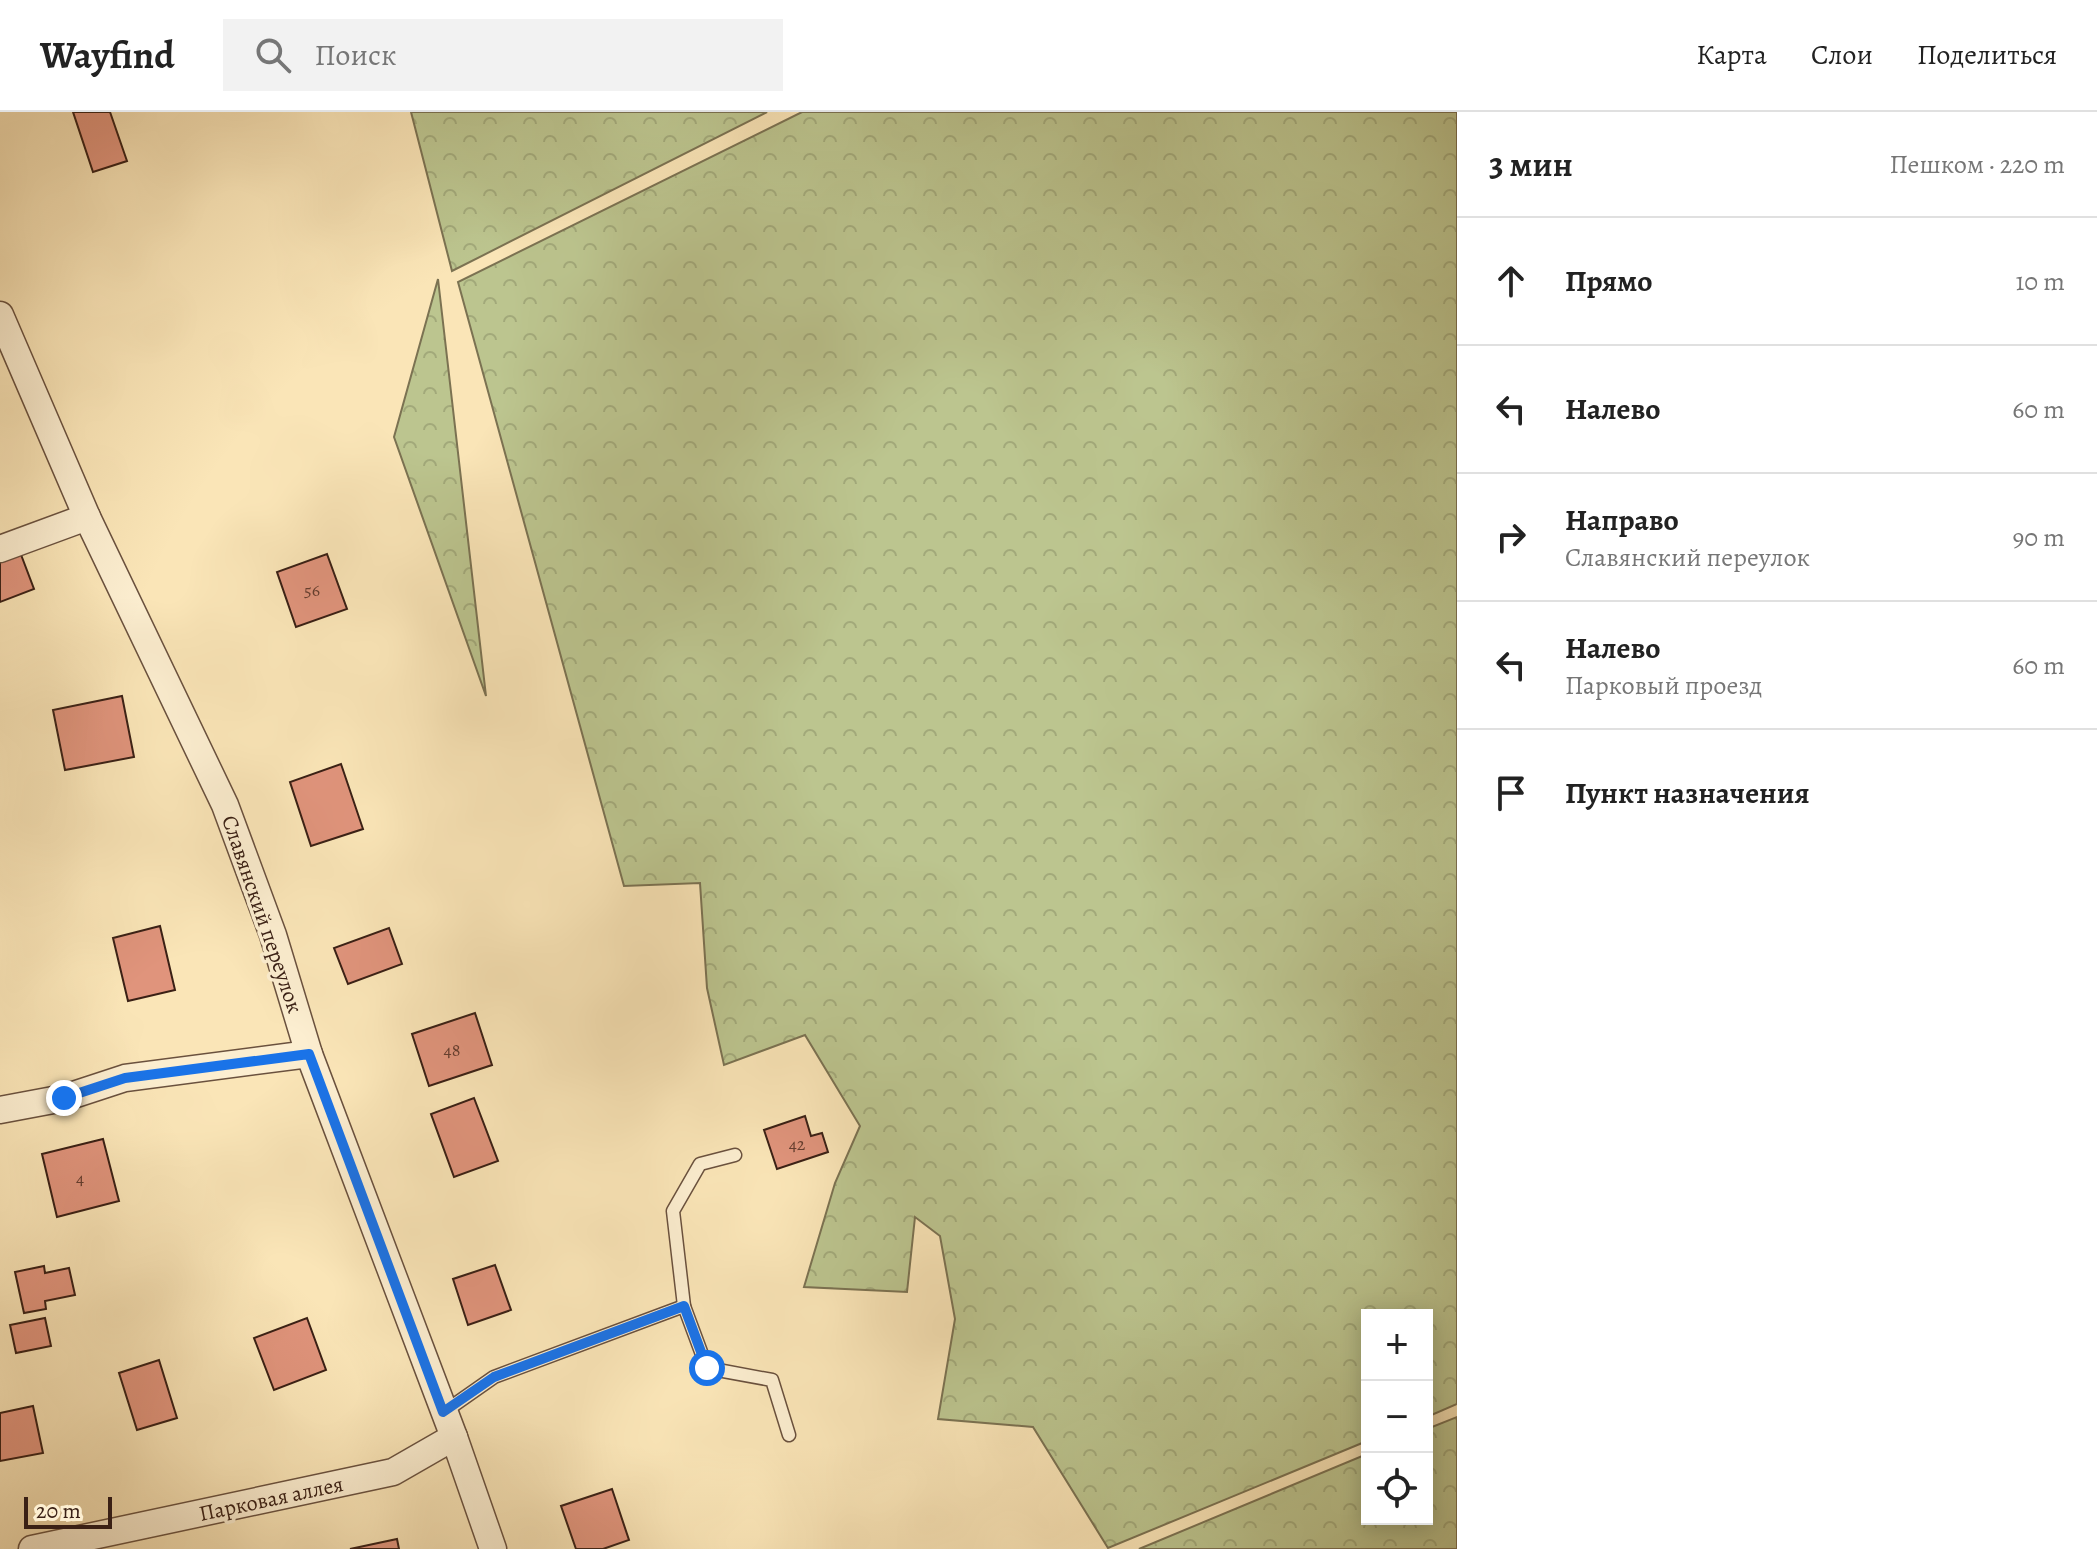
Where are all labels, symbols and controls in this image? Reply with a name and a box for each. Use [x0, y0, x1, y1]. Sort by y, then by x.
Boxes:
search box [223, 19, 783, 91]
text: Wayfind [40, 29, 175, 81]
icon: search [251, 33, 295, 77]
text: Поиск [315, 35, 397, 75]
text: Карта [1696, 36, 1767, 74]
text: Слои [1811, 36, 1873, 74]
text: Поделиться [1917, 36, 2057, 74]
text: 3 мин [1489, 141, 1573, 188]
text: Пешком · 220 m [1890, 147, 2065, 182]
icon: ahead [1489, 259, 1533, 303]
text: Прямо [1565, 261, 1652, 301]
text: 10 m [2015, 264, 2065, 299]
icon: left [1489, 387, 1533, 431]
text: Налево [1565, 389, 1660, 429]
text: 60 m [2012, 392, 2065, 427]
text: Направо [1565, 500, 1679, 540]
icon: right [1489, 515, 1533, 559]
text: 90 m [2013, 520, 2065, 555]
text: Славянский переулок [1565, 540, 1810, 575]
house number: 56 [304, 578, 320, 602]
text: Налево [1565, 628, 1660, 668]
icon: left [1489, 643, 1533, 687]
text: 60 m [2012, 648, 2065, 683]
text: Парковый проезд [1565, 668, 1762, 703]
icon: arrive [1489, 771, 1533, 815]
text: Пункт назначения [1565, 773, 1810, 813]
street label: Славянский переулок [214, 811, 310, 1017]
house number: 48 [444, 1038, 460, 1062]
route end [46, 1080, 82, 1116]
house number: 42 [789, 1132, 806, 1156]
house number: 4 [76, 1166, 84, 1190]
map controls [1361, 1309, 1433, 1525]
button: + [1361, 1309, 1433, 1381]
route start [689, 1350, 725, 1386]
button: − [1361, 1381, 1433, 1453]
button: locate [1361, 1453, 1433, 1525]
street label: Парковая аллея [196, 1469, 346, 1529]
scale bar [24, 1493, 112, 1529]
text: 20 m [36, 1496, 81, 1526]

